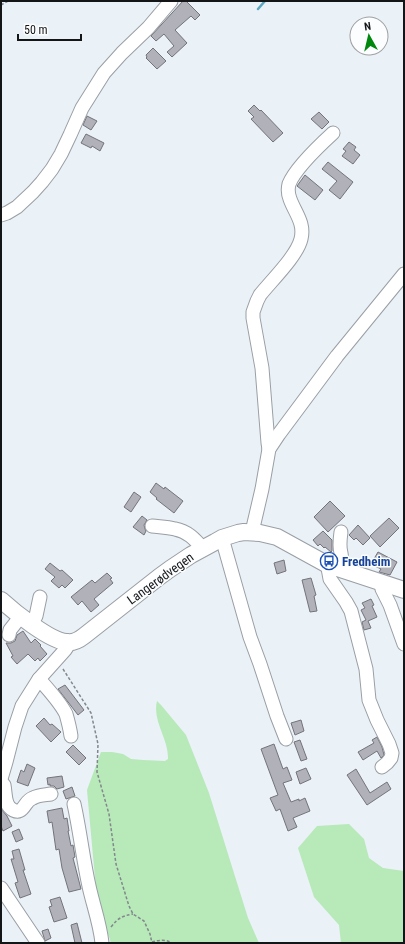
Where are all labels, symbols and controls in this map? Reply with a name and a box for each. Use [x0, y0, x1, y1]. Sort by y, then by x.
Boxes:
scale bar [18, 16, 81, 42]
north arrow [349, 16, 389, 56]
text: N [363, 20, 372, 33]
text: 50 m [24, 23, 48, 37]
street label: Langerødvegen [124, 549, 196, 608]
bus stop icon: Fredheim [319, 551, 339, 571]
place label: Fredheim [342, 554, 390, 569]

